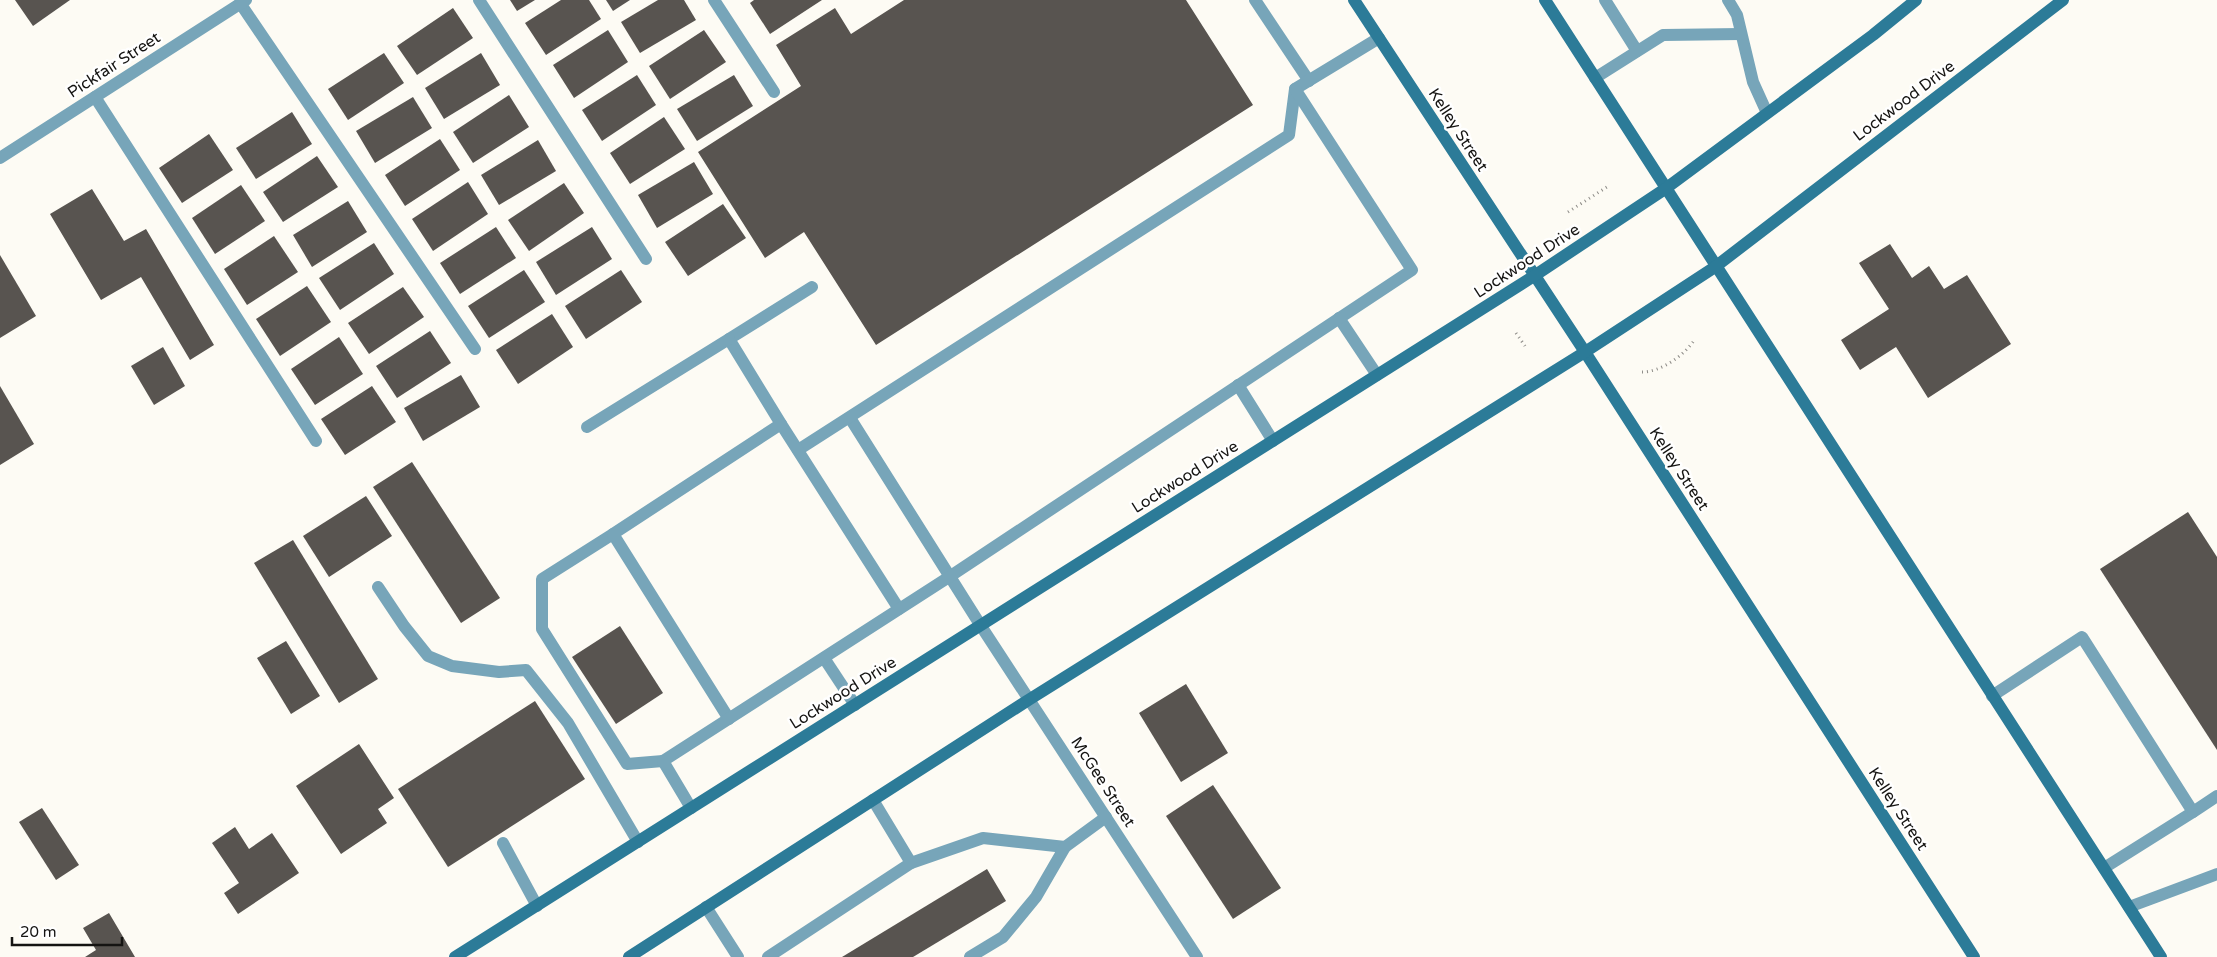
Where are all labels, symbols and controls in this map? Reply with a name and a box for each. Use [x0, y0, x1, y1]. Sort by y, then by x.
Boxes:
street label: Pickfair Street [64, 28, 164, 102]
street label: Lockwood Drive [1849, 56, 1959, 146]
street label: Kelley Street [1424, 85, 1492, 175]
street label: Lockwood Drive [1470, 219, 1584, 303]
street label: Kelley Street [1645, 424, 1713, 514]
street label: Lockwood Drive [1128, 436, 1242, 518]
street label: Lockwood Drive [786, 652, 900, 734]
street label: McGee Street [1066, 733, 1140, 831]
street label: Kelley Street [1864, 764, 1932, 854]
scale bar [12, 914, 122, 946]
text: 20 m [20, 923, 57, 941]

